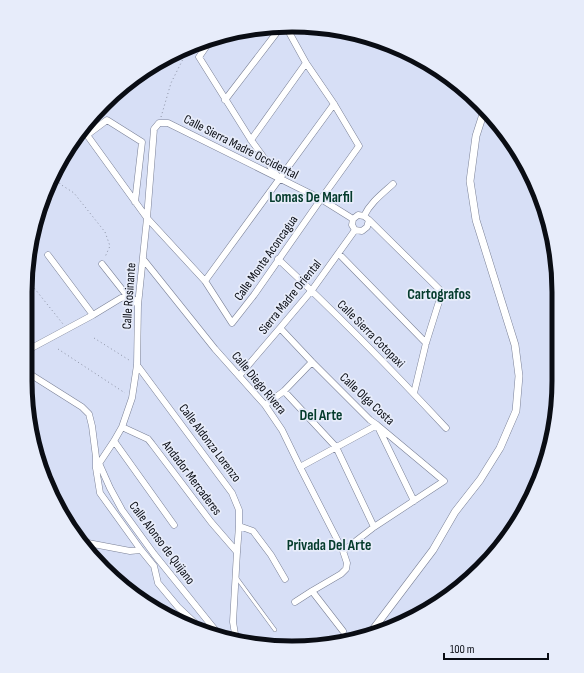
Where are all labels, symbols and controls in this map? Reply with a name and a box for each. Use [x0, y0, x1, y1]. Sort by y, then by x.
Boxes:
street label: Calle Sierra Madre Occidental [181, 111, 301, 183]
district label: Lomas De Marfil [269, 188, 353, 207]
street label: Calle Monte Aconcagua [231, 212, 301, 304]
street label: Sierra Madre Oriental [255, 257, 325, 337]
street label: Calle Rosinante [119, 262, 139, 330]
district label: Cartografos [407, 285, 471, 304]
street label: Calle Sierra Cotopaxi [334, 297, 408, 371]
street label: Calle Diego Rivera [228, 348, 290, 418]
street label: Calle Olga Costa [336, 370, 398, 428]
street label: Calle Aldonza Lorenzo [175, 401, 245, 485]
district label: Del Arte [299, 406, 343, 425]
street label: Andador Mercaderes [158, 437, 225, 519]
street label: Calle Alonso de Quijano [126, 498, 198, 588]
district label: Privada Del Arte [287, 536, 371, 555]
scale bar [444, 635, 548, 661]
text: 100 m [450, 642, 475, 657]

